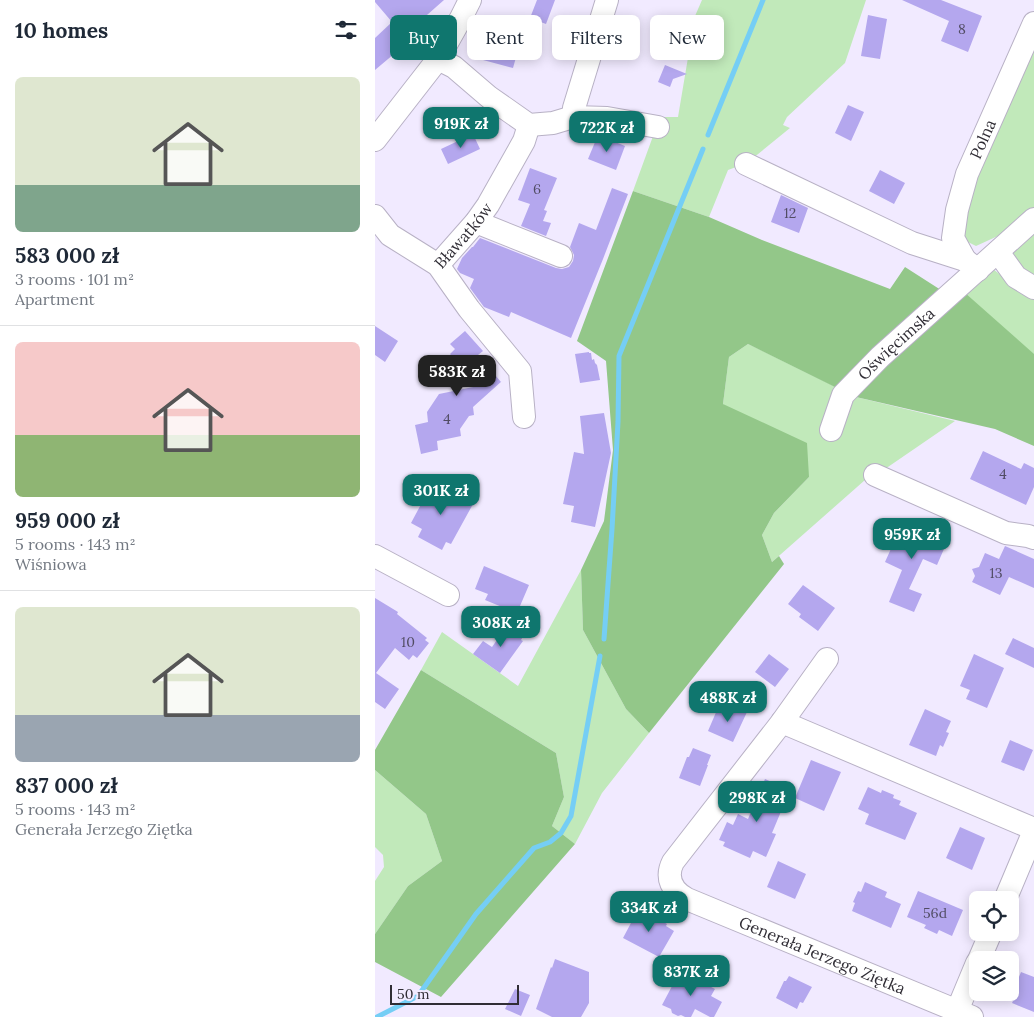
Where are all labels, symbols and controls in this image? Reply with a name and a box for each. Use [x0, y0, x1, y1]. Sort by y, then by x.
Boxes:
chip: Buy [390, 15, 457, 60]
chip: Rent [467, 15, 542, 60]
chip: Filters [552, 15, 640, 60]
chip: New [650, 15, 724, 60]
icon: filters [332, 16, 360, 44]
text: 10 homes [15, 17, 108, 44]
house number: 8 [958, 20, 966, 38]
pin: 919K zł [415, 106, 507, 149]
icon: home [143, 109, 233, 199]
pin: 722K zł [561, 110, 653, 153]
text: 919K zł [434, 113, 488, 133]
street label: Polna [965, 116, 1000, 162]
text: 722K zł [580, 117, 634, 137]
house number: 6 [533, 180, 541, 198]
street label: Bławatków [430, 198, 497, 272]
house number: 12 [784, 204, 796, 222]
text: 583 000 zł [15, 242, 119, 269]
text: 3 rooms · 101 m² [15, 269, 134, 289]
text: Apartment [15, 289, 95, 309]
street label: Oświęcimska [853, 303, 939, 384]
pin: 583K zł [411, 354, 503, 397]
text: 583K zł [429, 361, 485, 381]
icon: home [143, 375, 233, 465]
house number: 4 [443, 410, 451, 428]
house number: 4 [999, 465, 1007, 483]
pin: 301K zł [395, 474, 487, 516]
text: 301K zł [414, 480, 468, 500]
text: 959 000 zł [15, 507, 119, 534]
pin: 959K zł [866, 518, 958, 560]
text: 959K zł [884, 524, 940, 544]
text: 5 rooms · 143 m² [15, 534, 136, 554]
text: Wiśniowa [15, 554, 87, 574]
house number: 13 [990, 564, 1003, 582]
pin: 308K zł [455, 606, 547, 648]
text: 308K zł [472, 612, 530, 632]
house number: 10 [401, 633, 415, 651]
icon: home [143, 640, 233, 730]
pin: 488K zł [682, 680, 774, 723]
text: 488K zł [700, 687, 756, 707]
text: 837 000 zł [15, 772, 118, 799]
pin: 298K zł [711, 780, 803, 823]
text: 298K zł [729, 787, 785, 807]
text: 5 rooms · 143 m² [15, 799, 136, 819]
text: Generała Jerzego Ziętka [15, 819, 193, 839]
pin: 334K zł [603, 890, 695, 933]
map controls [969, 891, 1019, 1001]
button: locate [969, 891, 1019, 941]
text: 334K zł [621, 897, 677, 917]
house number: 56d [923, 904, 947, 922]
street label: Generała Jerzego Ziętka [736, 912, 908, 998]
button: layers [969, 951, 1019, 1001]
pin: 837K zł [645, 954, 737, 997]
text: 837K zł [664, 961, 718, 981]
scale bar [390, 982, 519, 1005]
text: 50 m [397, 985, 430, 1003]

